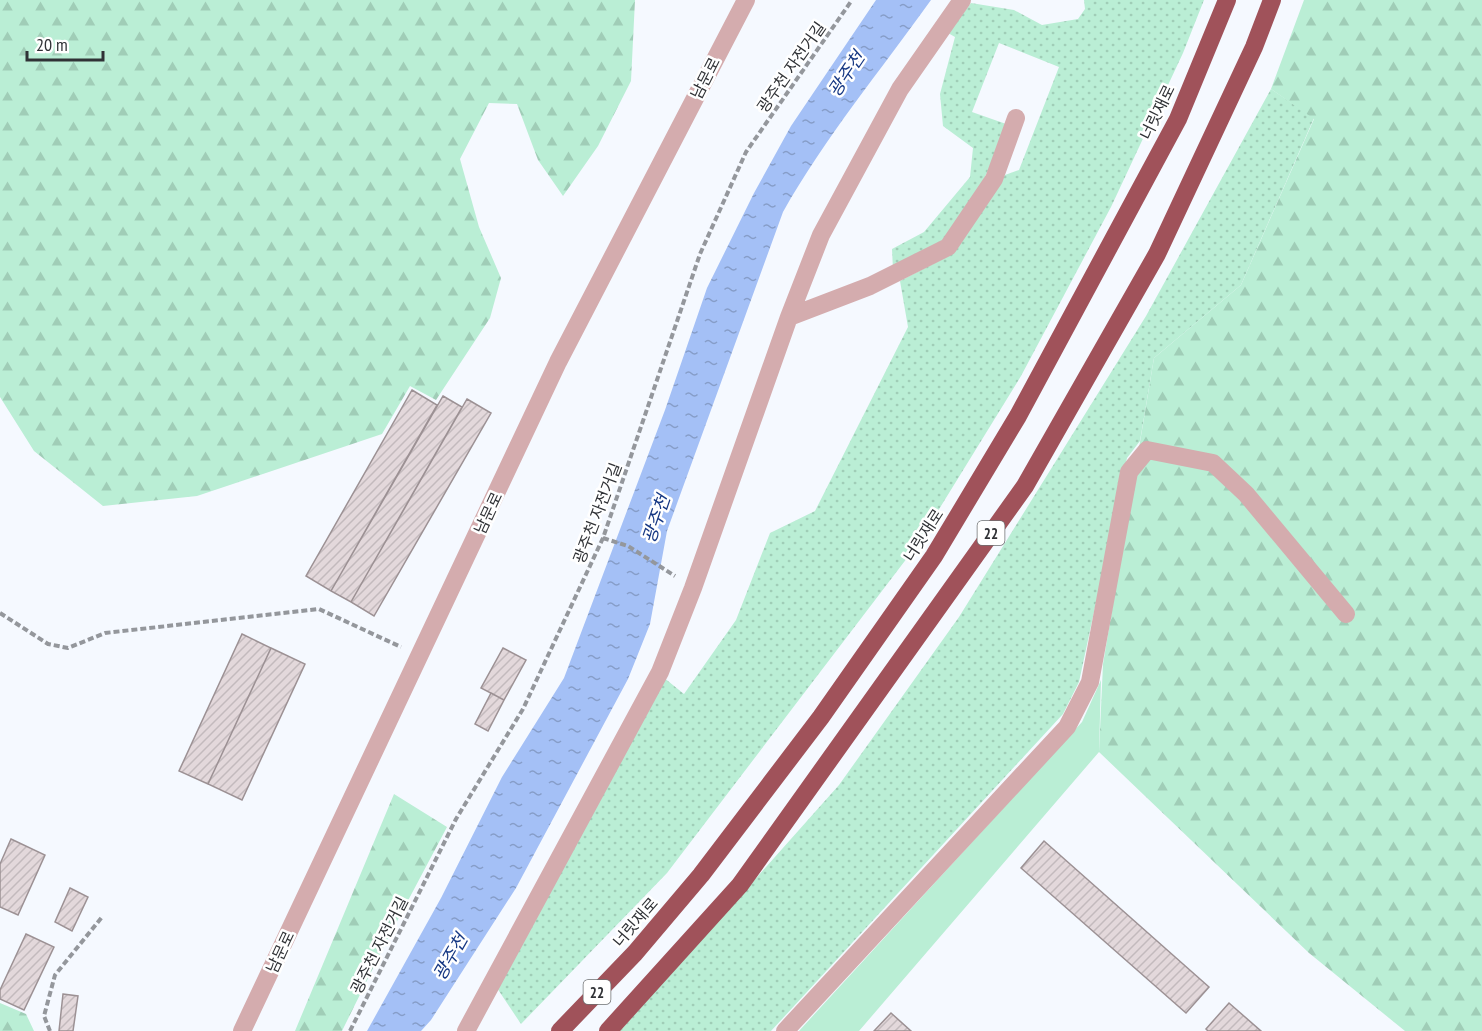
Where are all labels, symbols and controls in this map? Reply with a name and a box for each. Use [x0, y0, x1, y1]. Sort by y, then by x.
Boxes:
street label: 광주천 자전거길 [752, 18, 830, 116]
scale bar [27, 24, 104, 62]
text: 20 m [36, 33, 68, 56]
water label: 광주천 [823, 45, 871, 101]
street label: 남문로 [686, 54, 724, 102]
street label: 너릿재로 [1135, 81, 1179, 143]
street label: 광주천 자전거길 [569, 460, 625, 566]
street label: 남문로 [470, 489, 507, 537]
water label: 광주천 [637, 489, 676, 546]
street label: 너릿재로 [899, 505, 948, 565]
road number: 22 [978, 521, 1004, 545]
street label: 광주천 자전거길 [346, 893, 412, 997]
street label: 너릿재로 [608, 893, 662, 951]
street label: 남문로 [262, 928, 299, 976]
water label: 광주천 [428, 928, 474, 984]
road number: 22 [584, 980, 610, 1004]

